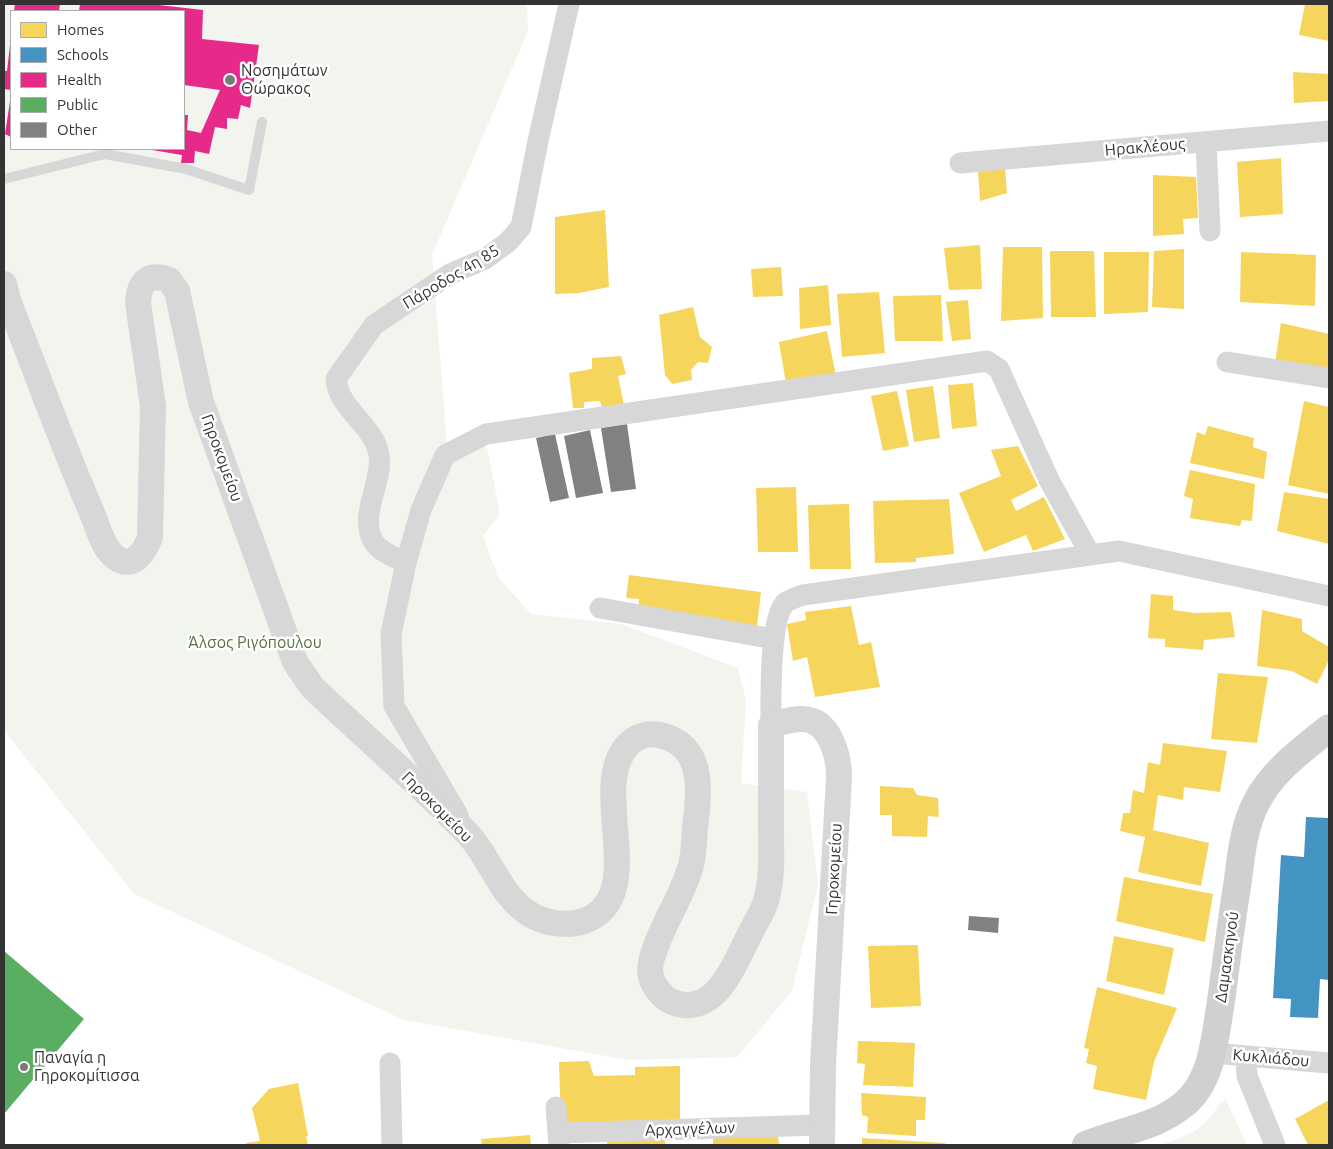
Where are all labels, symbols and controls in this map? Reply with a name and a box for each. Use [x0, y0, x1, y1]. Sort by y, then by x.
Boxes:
legend [10, 10, 185, 150]
text: Homes [57, 21, 104, 38]
text: Schools [57, 46, 108, 63]
place label: Νοσημάτων Θώρακος [241, 61, 328, 99]
text: Health [57, 71, 102, 88]
marker: Νοσημάτων Θώρακος [223, 73, 237, 87]
text: Public [57, 96, 98, 113]
text: Other [57, 121, 97, 138]
street label: Ηρακλέους [1104, 134, 1186, 160]
street label: Πάροδος 4η 85 [399, 241, 503, 313]
street label: Γηροκομείου [197, 412, 247, 504]
park label: Άλσος Ριγόπουλου [188, 633, 322, 653]
street label: Γηροκομείου [398, 768, 476, 846]
street label: Γηροκομείου [822, 823, 846, 915]
street label: Δαμασκηνού [1211, 910, 1243, 1004]
street label: Κυκλιάδου [1232, 1045, 1310, 1071]
place label: Παναγία η Γηροκομίτισσα [34, 1048, 139, 1086]
marker: Παναγία η Γηροκομίτισσα [18, 1061, 30, 1073]
street label: Αρχαγγέλων [645, 1118, 735, 1140]

